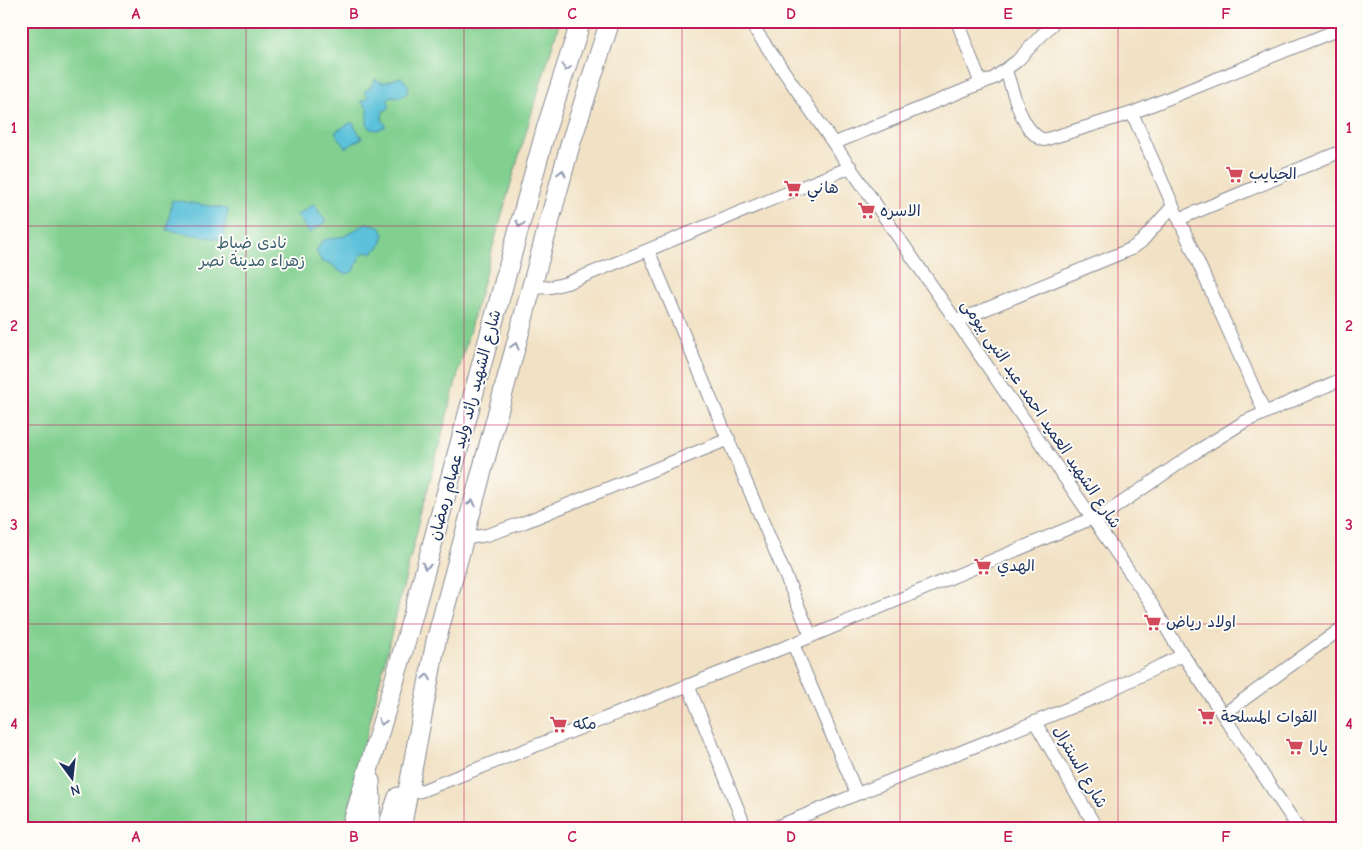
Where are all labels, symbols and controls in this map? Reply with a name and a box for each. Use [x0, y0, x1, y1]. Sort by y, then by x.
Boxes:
text: A [132, 5, 141, 23]
text: B [349, 5, 359, 23]
text: C [567, 5, 577, 23]
text: D [786, 5, 796, 23]
text: E [1003, 5, 1013, 23]
text: F [1221, 5, 1231, 23]
one-way arrow [562, 63, 572, 71]
text: 1 [11, 119, 17, 137]
text: 1 [1346, 119, 1352, 137]
supermarket icon: الحيايب [1225, 164, 1245, 184]
place label: الحيايب [1249, 165, 1297, 183]
one-way arrow [557, 169, 567, 177]
supermarket icon: هاني [783, 178, 803, 198]
place label: هاني [807, 179, 839, 202]
supermarket icon: الاسره [856, 201, 876, 221]
place label: الاسره [880, 202, 921, 220]
one-way arrow [516, 219, 526, 227]
park label: نادى ضباط زهراء مدينة نصر [197, 234, 305, 270]
street label: شارع الشهيد العميد احمد عبد النبى بيومى [956, 296, 1125, 533]
street label: شارع الشهيد رائد وليد عصام رمضان [425, 308, 507, 543]
text: 2 [10, 317, 18, 335]
text: 2 [1345, 317, 1353, 335]
one-way arrow [509, 343, 519, 351]
one-way arrow [466, 499, 477, 507]
text: 3 [10, 516, 18, 534]
text: 3 [1345, 516, 1353, 534]
supermarket icon: الهدي [973, 556, 993, 576]
place label: الهدي [997, 557, 1035, 577]
one-way arrow [422, 561, 432, 569]
supermarket icon: اولاد رياض [1142, 612, 1162, 632]
place label: اولاد رياض [1166, 613, 1236, 631]
one-way arrow [422, 673, 432, 682]
supermarket icon: القوات المسلحة [1197, 707, 1217, 727]
place label: القوات المسلحة [1221, 708, 1317, 727]
supermarket icon: مكه [549, 714, 569, 734]
text: 4 [10, 715, 18, 733]
place label: مكه [573, 715, 597, 733]
text: 4 [1345, 715, 1353, 733]
one-way arrow [378, 718, 388, 726]
street label: شارع السنترال [1048, 723, 1111, 812]
supermarket icon: يارا [1285, 737, 1305, 757]
place label: يارا [1309, 738, 1328, 756]
north arrow [48, 752, 98, 802]
text: N [69, 781, 82, 799]
text: A [132, 828, 141, 846]
text: B [349, 828, 359, 846]
text: C [567, 828, 577, 846]
text: D [786, 828, 796, 846]
text: E [1003, 828, 1013, 846]
text: F [1221, 828, 1231, 846]

